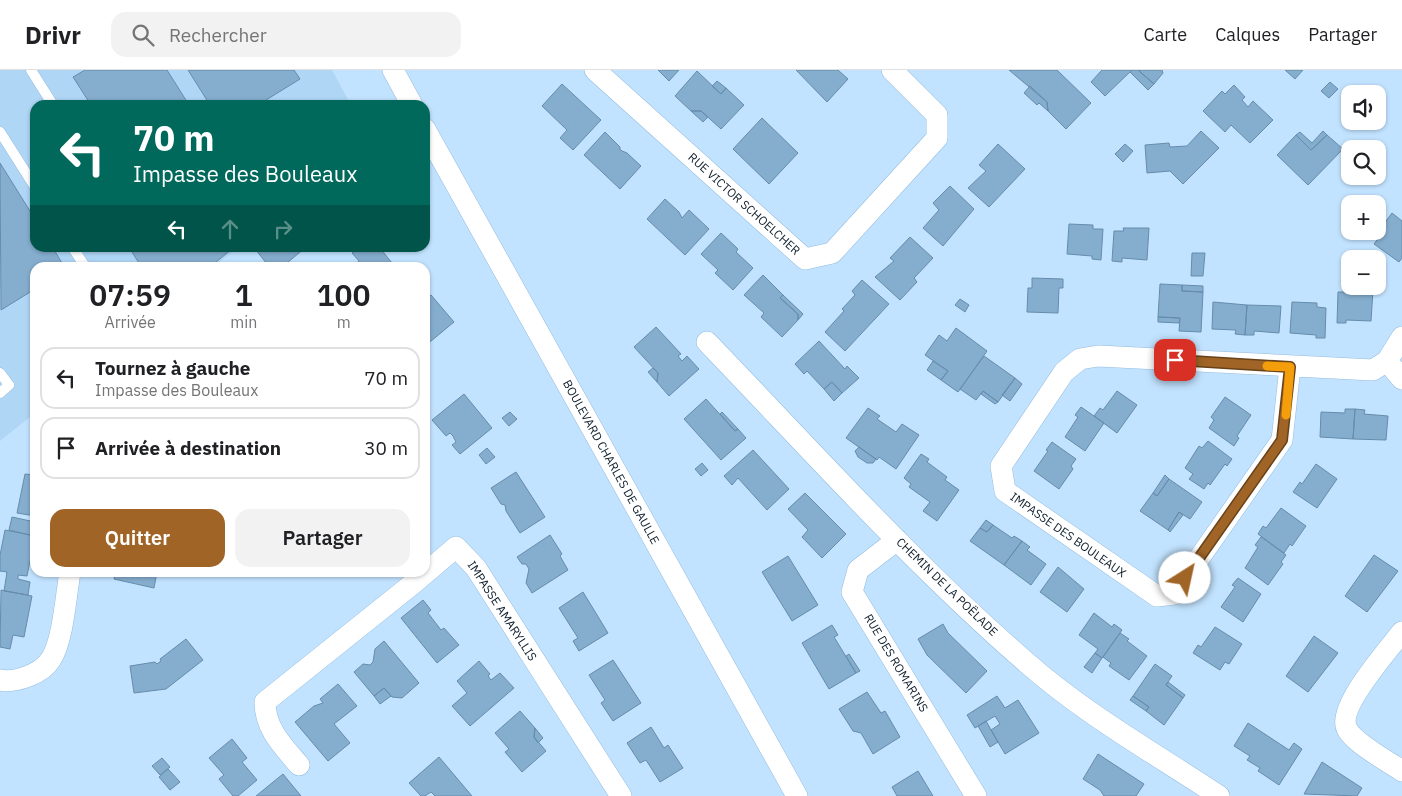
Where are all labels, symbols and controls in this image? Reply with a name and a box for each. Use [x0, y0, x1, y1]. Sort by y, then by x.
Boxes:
search box [111, 12, 461, 57]
text: Drivr [25, 19, 81, 51]
icon: search [129, 21, 157, 49]
text: Rechercher [169, 23, 267, 47]
text: Carte [1144, 23, 1187, 46]
text: Calques [1215, 23, 1280, 46]
text: Partager [1308, 23, 1377, 46]
map controls [1341, 85, 1386, 295]
button: sound [1341, 85, 1386, 130]
text: 70 m [133, 115, 215, 161]
icon: left [50, 120, 115, 185]
button: search [1341, 140, 1386, 185]
street label: RUE VICTOR SCHOELCHER [685, 149, 804, 258]
text: Impasse des Bouleaux [133, 159, 357, 188]
button: + [1341, 195, 1386, 240]
icon: left [163, 215, 191, 243]
icon: ahead [216, 215, 244, 243]
icon: right [269, 215, 297, 243]
button: − [1341, 250, 1386, 295]
text: 07:59 [89, 275, 171, 314]
text: 1 [235, 275, 253, 314]
text: 100 [317, 275, 371, 314]
text: Arrivée [104, 312, 156, 332]
text: min [230, 312, 257, 332]
text: m [337, 312, 351, 332]
pin [1154, 339, 1196, 381]
icon: arrive [1161, 346, 1189, 374]
text: Tournez à gauche [95, 356, 251, 380]
icon: left [52, 364, 80, 392]
text: 70 m [364, 366, 408, 390]
street label: BOULEVARD CHARLES DE GAULLE [560, 377, 663, 547]
text: Impasse des Bouleaux [95, 380, 258, 400]
icon: arrive [52, 434, 80, 462]
text: Arrivée à destination [95, 436, 281, 460]
text: 30 m [364, 436, 408, 460]
street label: IMPASSE DES BOULEAUX [1007, 489, 1130, 581]
button: Quitter [50, 509, 225, 567]
button: Partager [235, 509, 410, 567]
street label: CHEMIN DE LA POËLADE [894, 534, 1001, 639]
position arrow [1158, 551, 1210, 603]
street label: IMPASSE AMARYLLIS [465, 558, 540, 663]
street label: RUE DES ROMARINS [861, 611, 932, 715]

